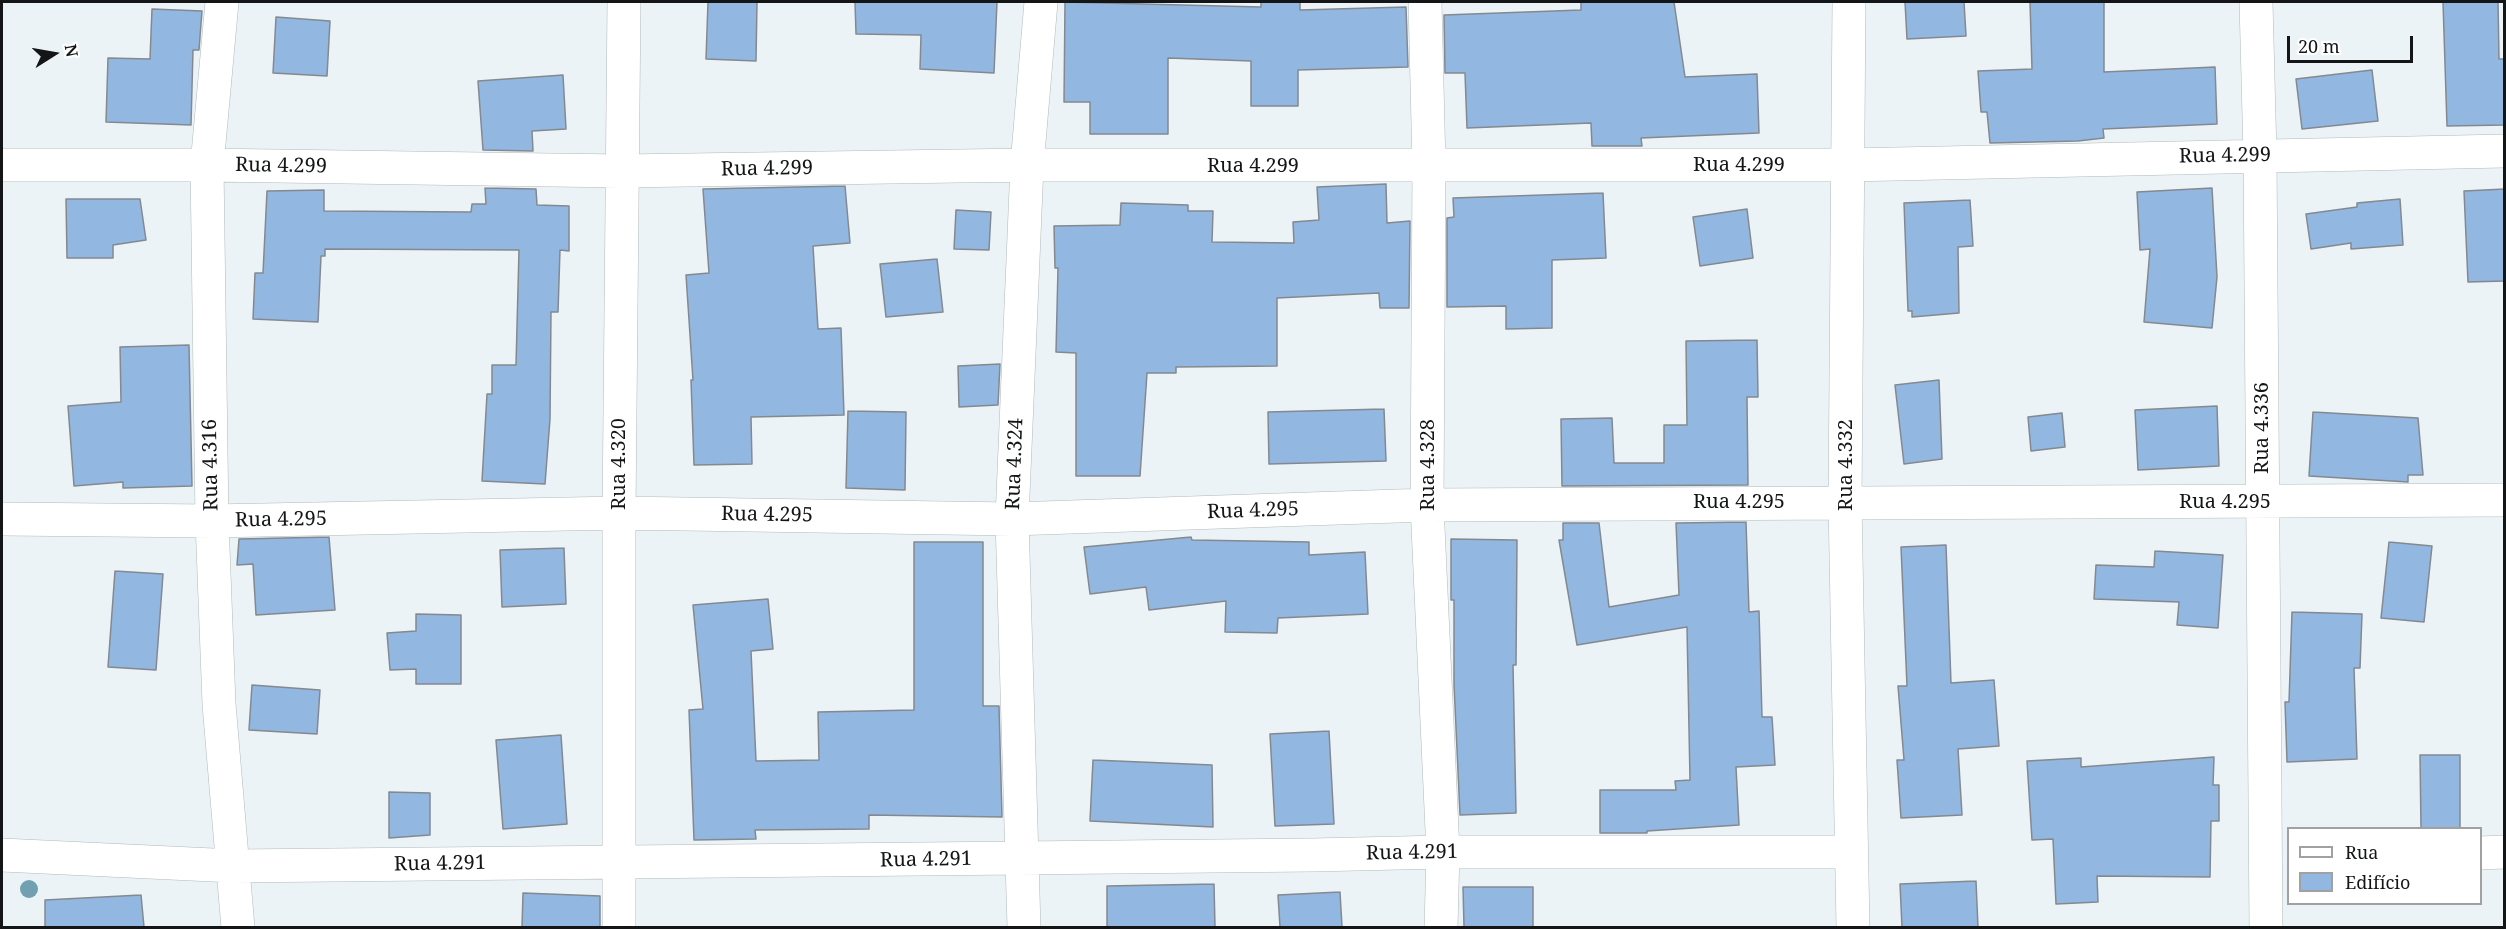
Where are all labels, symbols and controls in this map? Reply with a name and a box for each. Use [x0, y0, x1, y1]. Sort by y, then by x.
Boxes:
north arrow [24, 24, 84, 84]
scale bar [2290, 24, 2416, 62]
text: 20 m [2298, 34, 2340, 58]
text: N [60, 42, 84, 59]
street label: Rua 4.299 [2179, 143, 2271, 169]
street label: Rua 4.299 [235, 153, 327, 179]
street label: Rua 4.299 [1693, 153, 1785, 177]
street label: Rua 4.299 [1207, 154, 1299, 178]
street label: Rua 4.299 [721, 156, 813, 182]
street label: Rua 4.336 [2250, 382, 2274, 474]
street label: Rua 4.320 [607, 418, 631, 510]
street label: Rua 4.324 [1001, 418, 1029, 510]
street label: Rua 4.316 [198, 419, 224, 511]
street label: Rua 4.328 [1416, 419, 1440, 511]
street label: Rua 4.332 [1834, 419, 1858, 511]
street label: Rua 4.295 [1693, 490, 1785, 514]
street label: Rua 4.295 [2179, 490, 2271, 514]
street label: Rua 4.295 [1207, 497, 1299, 525]
street label: Rua 4.295 [721, 502, 813, 528]
street label: Rua 4.295 [235, 507, 327, 533]
legend [2287, 827, 2482, 905]
street label: Rua 4.291 [1366, 840, 1458, 866]
text: Rua [2345, 840, 2378, 864]
street label: Rua 4.291 [880, 847, 972, 873]
street label: Rua 4.291 [394, 851, 486, 877]
text: Edifício [2345, 870, 2410, 894]

